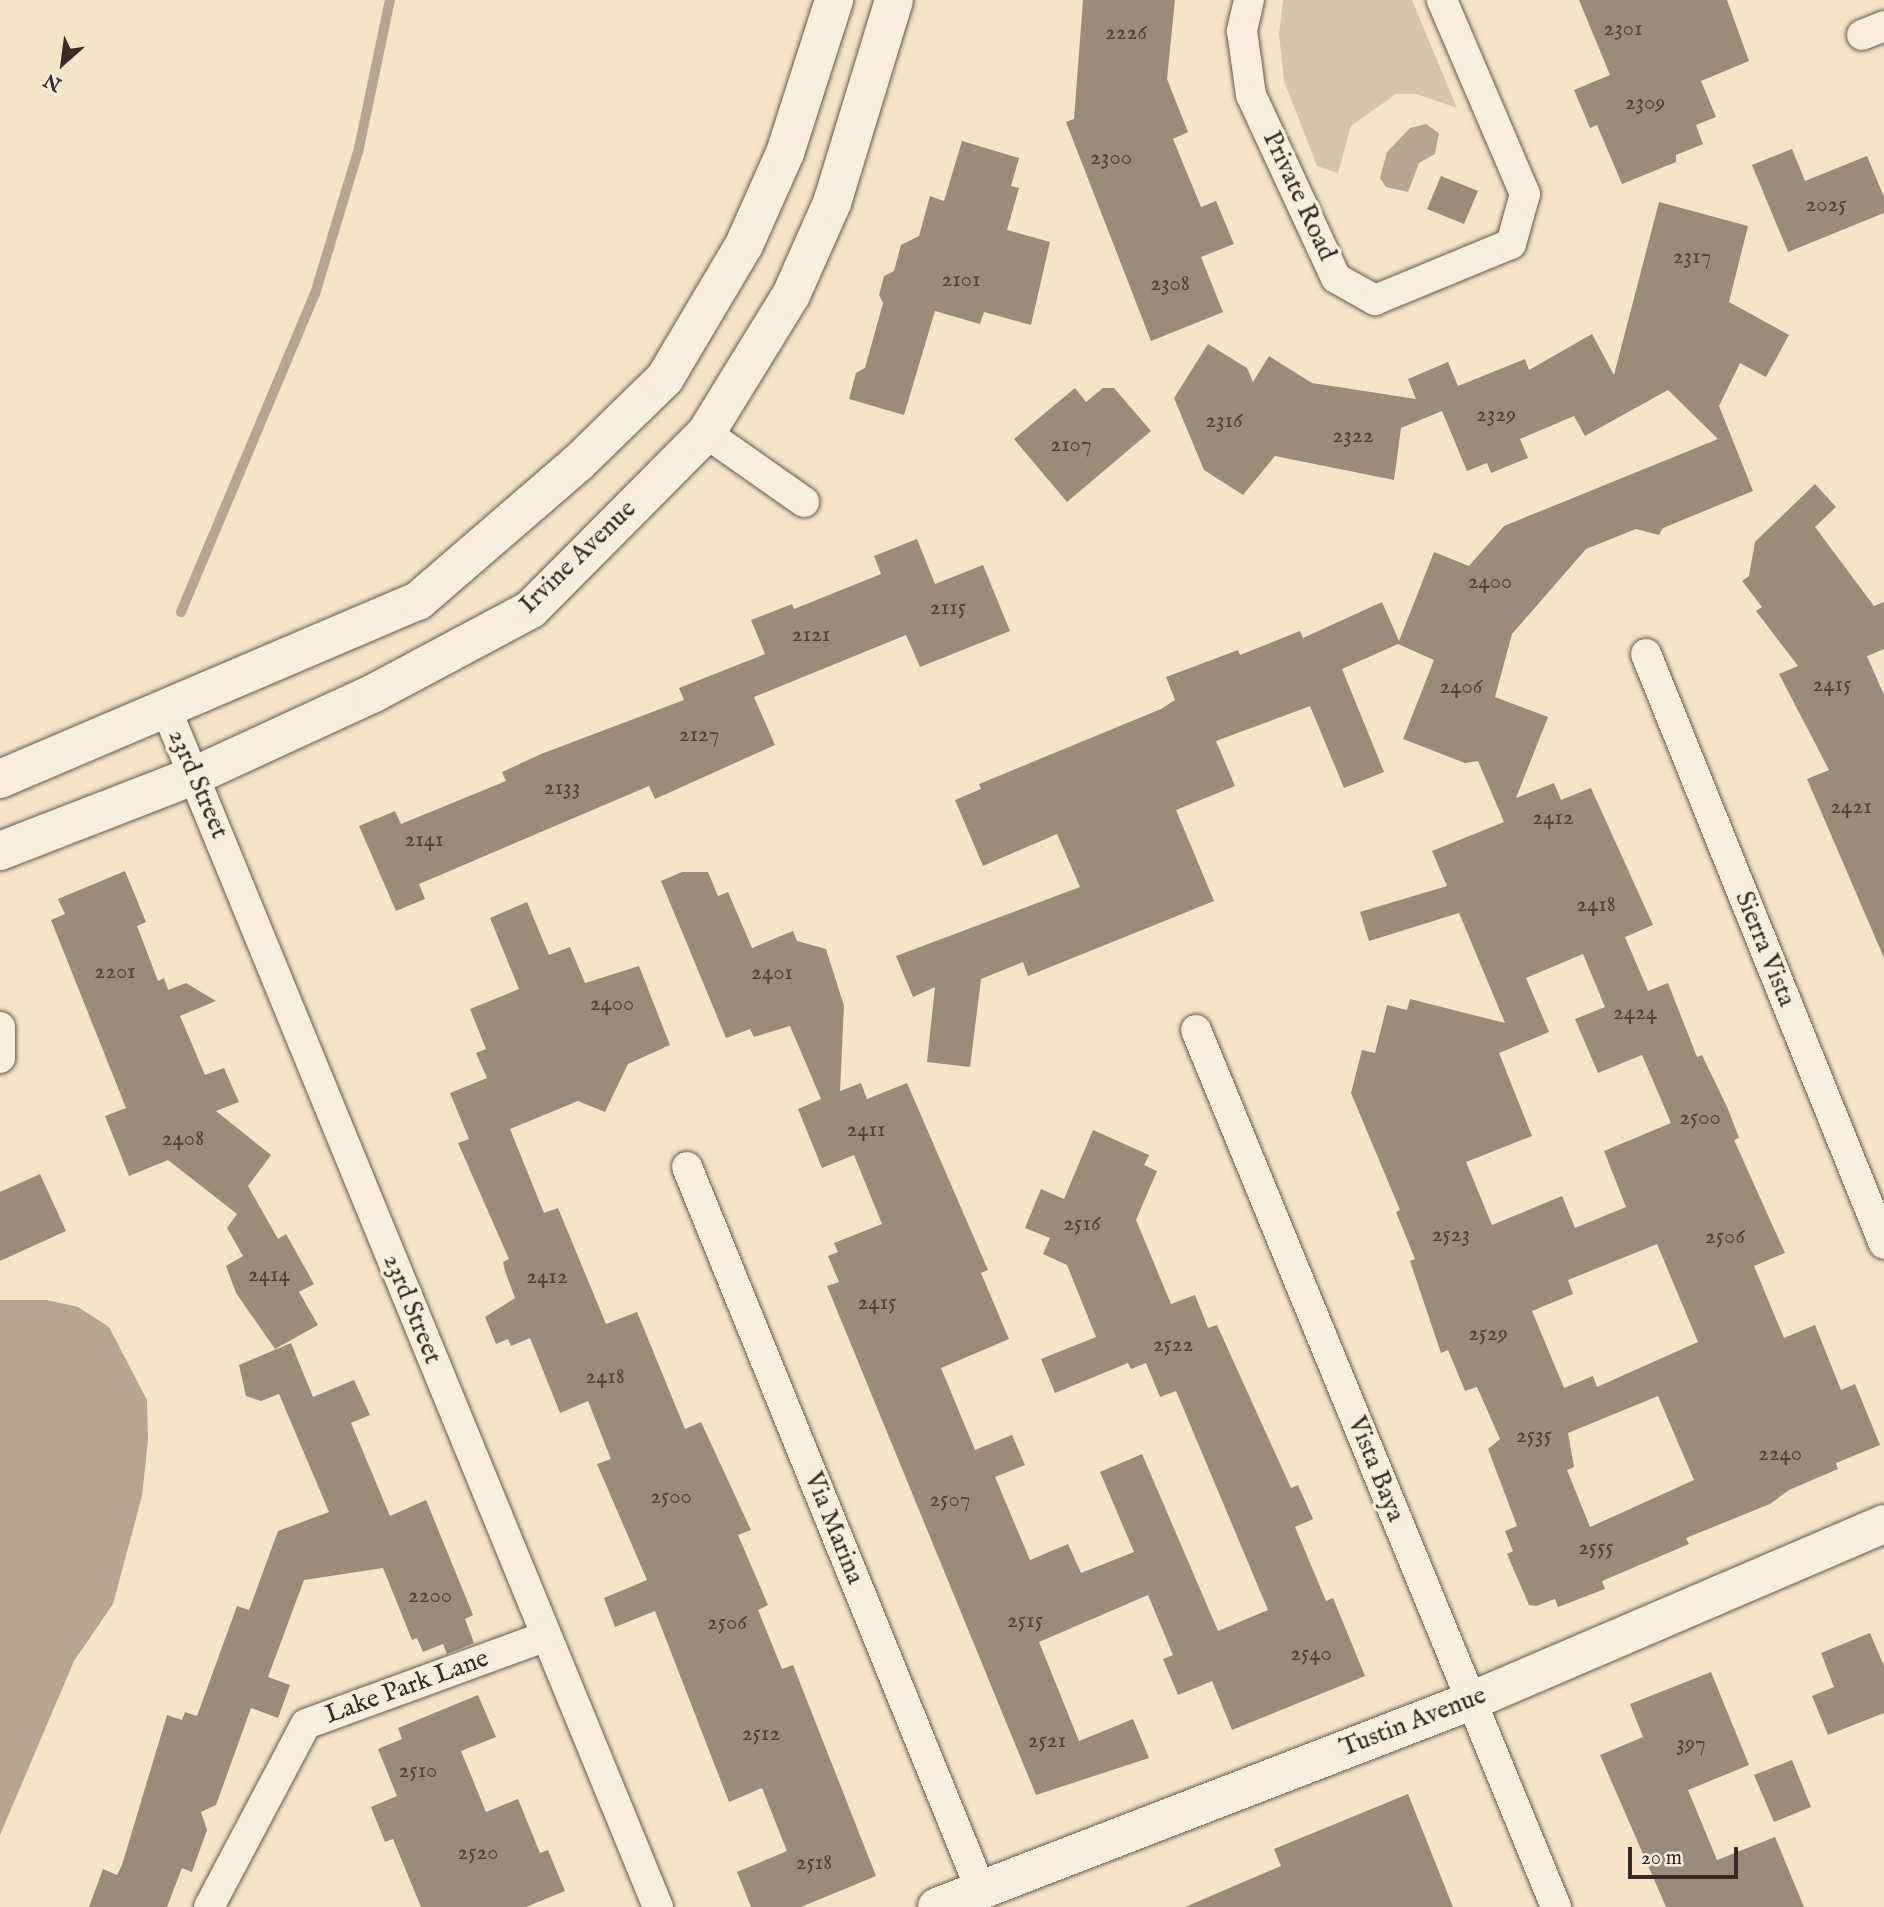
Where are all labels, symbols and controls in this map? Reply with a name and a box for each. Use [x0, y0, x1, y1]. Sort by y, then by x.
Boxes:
house number: 2301 [1603, 15, 1643, 43]
house number: 2226 [1105, 19, 1147, 47]
north arrow [28, 28, 98, 98]
text: N [40, 67, 66, 96]
house number: 2309 [1625, 89, 1665, 117]
street label: Private Road [1255, 126, 1343, 266]
house number: 2300 [1090, 144, 1132, 172]
house number: 2025 [1805, 191, 1847, 219]
house number: 2317 [1673, 243, 1711, 271]
house number: 2101 [942, 266, 980, 294]
house number: 2308 [1150, 270, 1190, 298]
house number: 2329 [1476, 401, 1516, 429]
house number: 2316 [1205, 407, 1243, 435]
house number: 2322 [1333, 422, 1373, 450]
house number: 2107 [1050, 431, 1092, 459]
street label: Irvine Avenue [513, 494, 643, 620]
house number: 2400 [1468, 568, 1512, 596]
house number: 2115 [930, 594, 966, 622]
house number: 2121 [792, 621, 830, 649]
house number: 2415 [1813, 671, 1851, 699]
house number: 2406 [1439, 673, 1483, 701]
house number: 2127 [679, 721, 719, 749]
street label: 23rd Street [161, 725, 235, 843]
house number: 2133 [544, 774, 580, 802]
house number: 2421 [1830, 793, 1872, 821]
house number: 2412 [1532, 804, 1574, 832]
house number: 2141 [404, 826, 444, 854]
street label: Sierra Vista [1728, 887, 1802, 1011]
house number: 2418 [1576, 891, 1616, 919]
house number: 2201 [94, 958, 136, 986]
house number: 2401 [751, 959, 793, 987]
house number: 2400 [590, 990, 634, 1018]
house number: 2424 [1613, 999, 1657, 1027]
house number: 2500 [1679, 1104, 1721, 1132]
house number: 2411 [846, 1116, 886, 1144]
house number: 2408 [162, 1125, 204, 1153]
house number: 2516 [1063, 1210, 1101, 1238]
house number: 2523 [1432, 1221, 1470, 1249]
house number: 2506 [1705, 1223, 1745, 1251]
street label: 23rd Street [376, 1250, 448, 1368]
house number: 2414 [248, 1261, 290, 1289]
house number: 2412 [526, 1263, 568, 1291]
house number: 2415 [858, 1289, 896, 1317]
house number: 2529 [1468, 1320, 1508, 1348]
house number: 2522 [1153, 1331, 1193, 1359]
house number: 2418 [585, 1363, 625, 1391]
street label: Vista Baya [1341, 1412, 1411, 1526]
house number: 2535 [1516, 1422, 1552, 1450]
house number: 2240 [1758, 1440, 1802, 1468]
street label: Via Marina [797, 1467, 871, 1589]
house number: 2500 [650, 1483, 692, 1511]
house number: 2507 [929, 1486, 971, 1514]
house number: 2555 [1578, 1534, 1614, 1562]
house number: 2200 [408, 1582, 452, 1610]
house number: 2515 [1007, 1607, 1043, 1635]
house number: 2506 [707, 1609, 747, 1637]
house number: 2540 [1290, 1640, 1332, 1668]
street label: Lake Park Lane [321, 1643, 493, 1731]
street label: Tustin Avenue [1335, 1680, 1491, 1764]
house number: 2512 [742, 1720, 780, 1748]
house number: 2521 [1028, 1727, 1066, 1755]
house number: 397 [1676, 1730, 1706, 1758]
house number: 2510 [399, 1757, 437, 1785]
scale bar [1632, 1834, 1742, 1878]
house number: 2520 [457, 1839, 499, 1867]
text: 20 m [1641, 1845, 1682, 1872]
house number: 2518 [796, 1849, 832, 1877]

